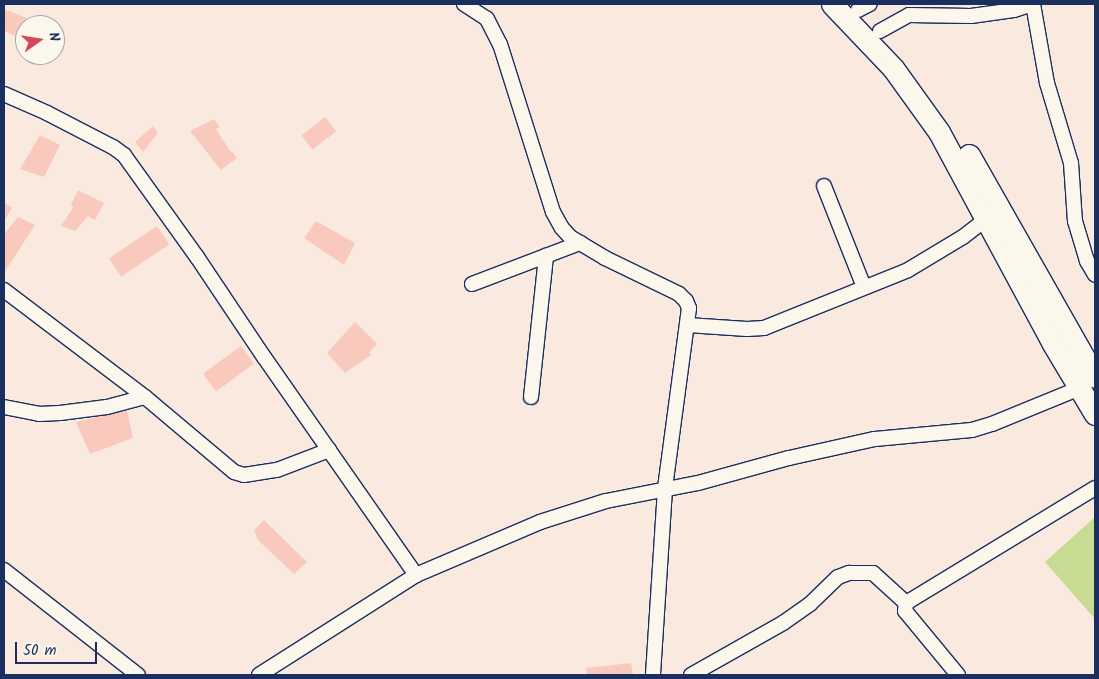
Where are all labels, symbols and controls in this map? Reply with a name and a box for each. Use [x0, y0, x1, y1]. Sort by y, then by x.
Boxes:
north arrow [15, 15, 65, 65]
text: N [42, 30, 65, 44]
scale bar [18, 632, 100, 664]
text: 50 m [23, 639, 57, 663]

